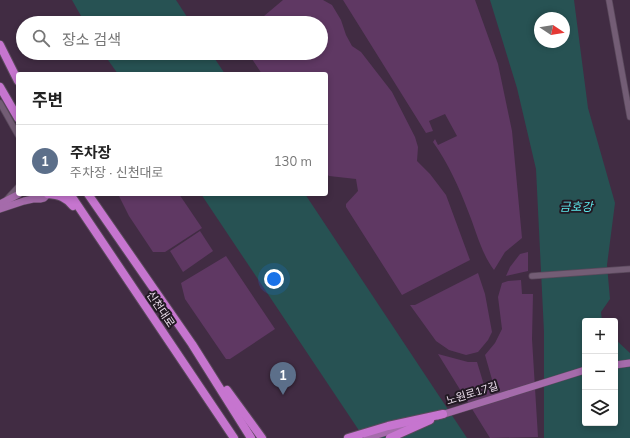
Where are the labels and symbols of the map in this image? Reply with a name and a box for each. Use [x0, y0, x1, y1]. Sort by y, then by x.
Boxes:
north arrow [534, 12, 570, 48]
water label: 금호강 [559, 199, 595, 214]
your location [264, 269, 284, 289]
street label: 신천대로 [144, 288, 178, 330]
pin: 1 [270, 362, 296, 395]
street label: 노원로17길 [444, 378, 500, 408]

